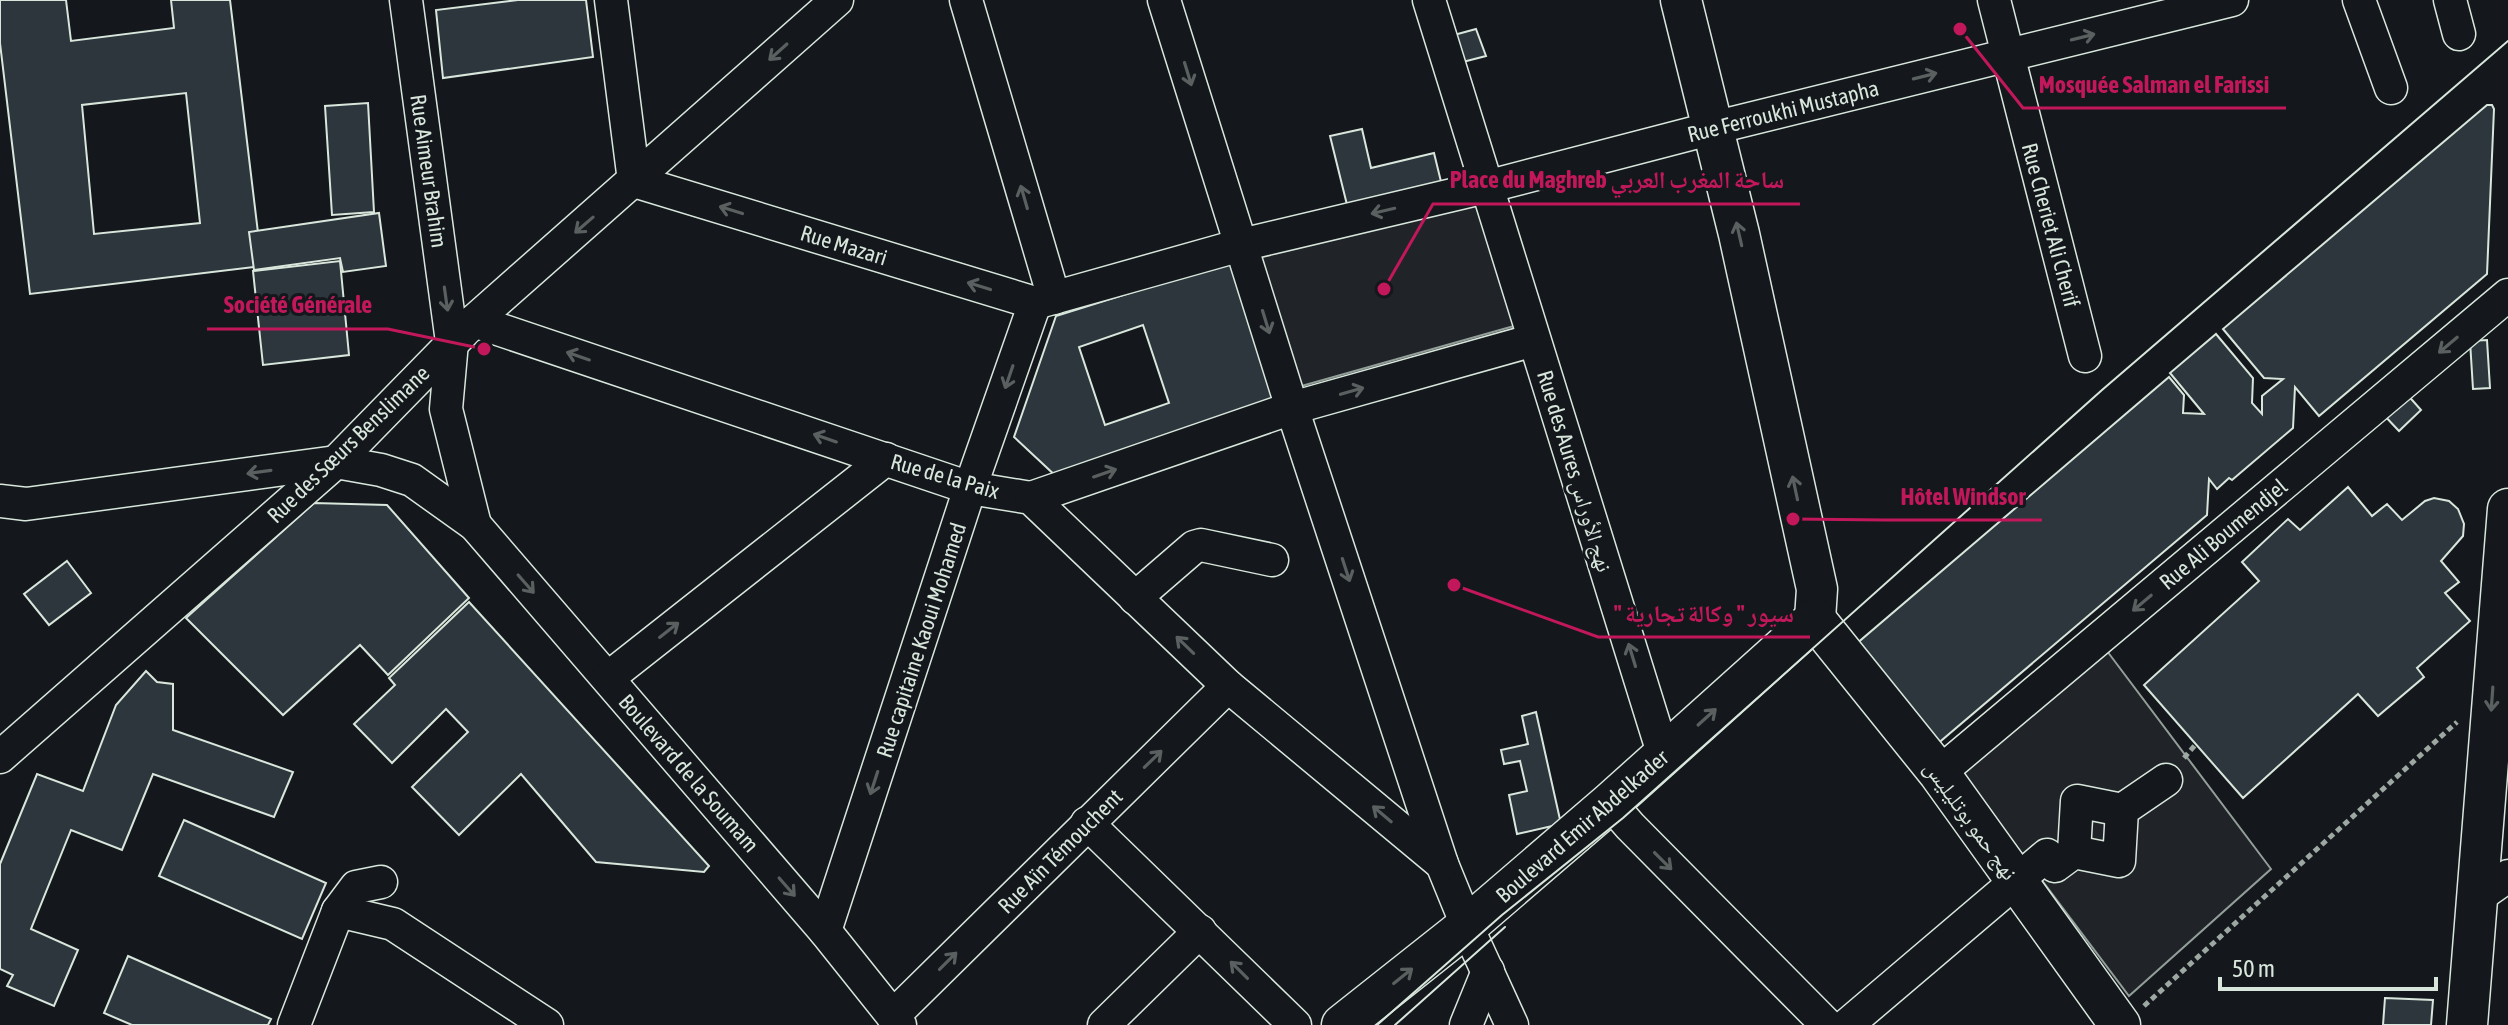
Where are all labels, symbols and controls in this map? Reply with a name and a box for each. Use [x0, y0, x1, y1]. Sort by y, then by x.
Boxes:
one-way arrow [2070, 29, 2095, 44]
one-way arrow [769, 43, 789, 61]
callout: Mosquée Salman el Farissi [2023, 60, 2286, 108]
one-way arrow [1181, 62, 1196, 87]
one-way arrow [1912, 68, 1938, 83]
text: Mosquée Salman el Farissi [2039, 71, 2269, 98]
street label: Rue Ferroukhi Mustapha [1685, 75, 1881, 147]
street label: Rue Aimeur Brahim [405, 93, 453, 249]
street label: Rue Cheriet Ali Cherif [2017, 140, 2085, 310]
callout: Place du Maghreb ساحة المغرب العربي [1433, 156, 1800, 204]
text: Place du Maghreb ساحة المغرب العربي [1450, 166, 1784, 199]
one-way arrow [1016, 184, 1031, 210]
one-way arrow [718, 202, 744, 217]
one-way arrow [1371, 204, 1397, 219]
one-way arrow [575, 215, 595, 233]
street label: Rue Mazari [797, 220, 891, 270]
one-way arrow [1730, 222, 1745, 247]
one-way arrow [967, 278, 993, 293]
callout: Société Générale [207, 281, 388, 329]
one-way arrow [439, 286, 454, 311]
text: Société Générale [224, 291, 372, 318]
one-way arrow [1259, 310, 1274, 335]
one-way arrow [2439, 336, 2459, 354]
one-way arrow [566, 347, 591, 362]
street label: Rue des Sœurs Benslimane [262, 360, 434, 528]
one-way arrow [1001, 364, 1015, 389]
street label: Rue des Aures نهج الأوراس [1531, 367, 1618, 575]
one-way arrow [1338, 383, 1364, 398]
one-way arrow [813, 430, 838, 445]
street label: Rue de la Paix [888, 448, 1002, 504]
one-way arrow [1092, 464, 1117, 479]
one-way arrow [247, 465, 272, 480]
callout: Hôtel Windsor [1885, 472, 2042, 520]
street label: Rue Ali Boumendjel [2154, 473, 2292, 595]
one-way arrow [1787, 475, 1802, 501]
text: Hôtel Windsor [1900, 483, 2027, 510]
street label: Rue capitaine Kaoui Mohamed [871, 519, 971, 761]
one-way arrow [1339, 557, 1354, 582]
one-way arrow [517, 573, 535, 593]
callout: " سيور " وكالة تجارية [1598, 589, 1810, 637]
one-way arrow [2132, 594, 2153, 612]
text: " سيور " وكالة تجارية [1614, 600, 1794, 628]
one-way arrow [658, 621, 679, 638]
one-way arrow [1176, 636, 1195, 655]
one-way arrow [1624, 642, 1639, 668]
one-way arrow [2484, 685, 2499, 712]
street label: Boulevard de la Soumam [613, 689, 765, 857]
one-way arrow [1697, 708, 1717, 726]
street label: Boulevard Emir Abdelkader [1491, 744, 1674, 908]
one-way arrow [1143, 750, 1162, 769]
street label: نهج حمو بوتليليس [1918, 755, 2023, 885]
one-way arrow [865, 770, 880, 795]
street label: Rue Aïn Témouchent [992, 783, 1128, 919]
one-way arrow [1372, 805, 1393, 823]
one-way arrow [1653, 850, 1673, 870]
one-way arrow [778, 876, 796, 897]
scale bar [2220, 941, 2436, 991]
one-way arrow [938, 952, 957, 971]
text: 50 m [2232, 955, 2275, 982]
one-way arrow [1230, 961, 1249, 980]
one-way arrow [1392, 968, 1413, 985]

